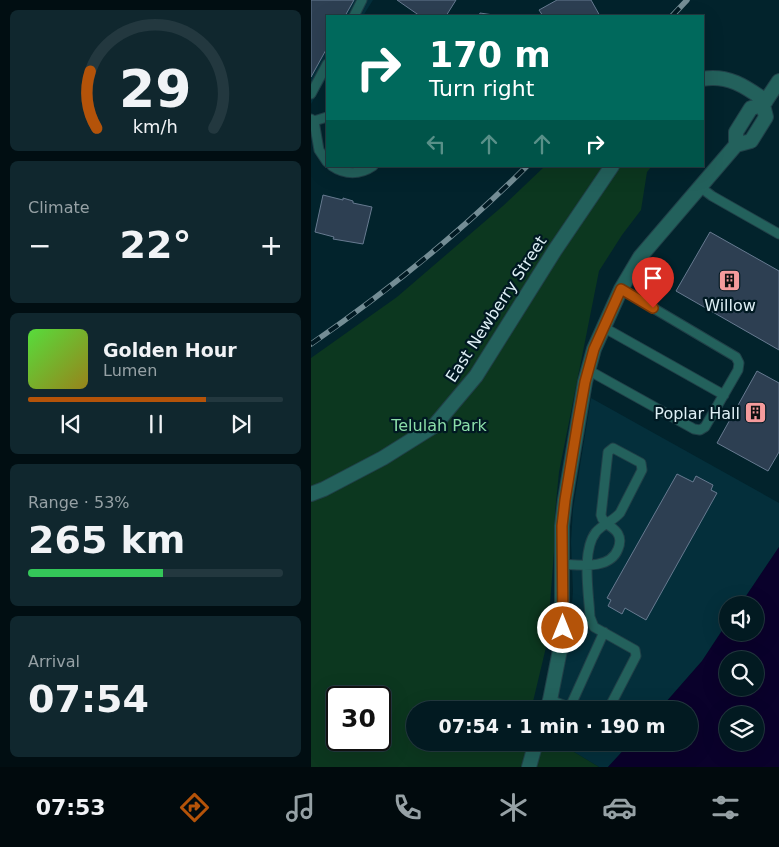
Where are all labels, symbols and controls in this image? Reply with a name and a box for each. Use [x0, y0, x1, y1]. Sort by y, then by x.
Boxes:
icon: right [346, 35, 411, 100]
text: 170 m [429, 35, 551, 75]
text: 29 [119, 59, 192, 119]
text: Turn right [429, 76, 534, 101]
text: km/h [133, 116, 178, 137]
icon: left [422, 130, 450, 158]
icon: ahead [475, 130, 503, 158]
icon: ahead [528, 130, 556, 158]
icon: right [581, 130, 609, 158]
text: Climate [28, 198, 90, 217]
text: 22° [120, 223, 191, 267]
text: − [28, 229, 51, 262]
text: + [260, 229, 283, 262]
street label: East Newberry Street [442, 232, 550, 386]
pin [632, 257, 674, 308]
icon: arrive [639, 264, 667, 292]
building icon: Willow [718, 269, 742, 293]
place label: Willow [704, 296, 756, 315]
text: Golden Hour [103, 339, 237, 361]
text: Lumen [103, 361, 157, 380]
building icon: Poplar Hall [744, 401, 768, 425]
place label: Poplar Hall [654, 404, 740, 423]
icon: previous [57, 410, 85, 438]
icon: pause [142, 410, 170, 438]
icon: next [227, 410, 255, 438]
park label: Telulah Park [390, 416, 488, 435]
text: Range · 53% [28, 493, 130, 512]
text: 265 km [28, 518, 185, 562]
map controls [719, 596, 764, 751]
button: sound [719, 596, 764, 641]
position arrow [536, 601, 588, 653]
button: search [719, 651, 764, 696]
text: Arrival [28, 652, 80, 671]
text: 07:54 [28, 677, 149, 721]
speed limit sign: 30 [326, 686, 391, 751]
button: layers [719, 706, 764, 751]
text: 07:54 · 1 min · 190 m [438, 715, 666, 737]
icon: directions [177, 790, 212, 825]
icon: music [283, 790, 318, 825]
icon: phone [390, 790, 425, 825]
icon: climate [496, 790, 531, 825]
icon: car [602, 790, 637, 825]
icon: filters [708, 790, 743, 825]
text: 07:53 [36, 795, 106, 820]

